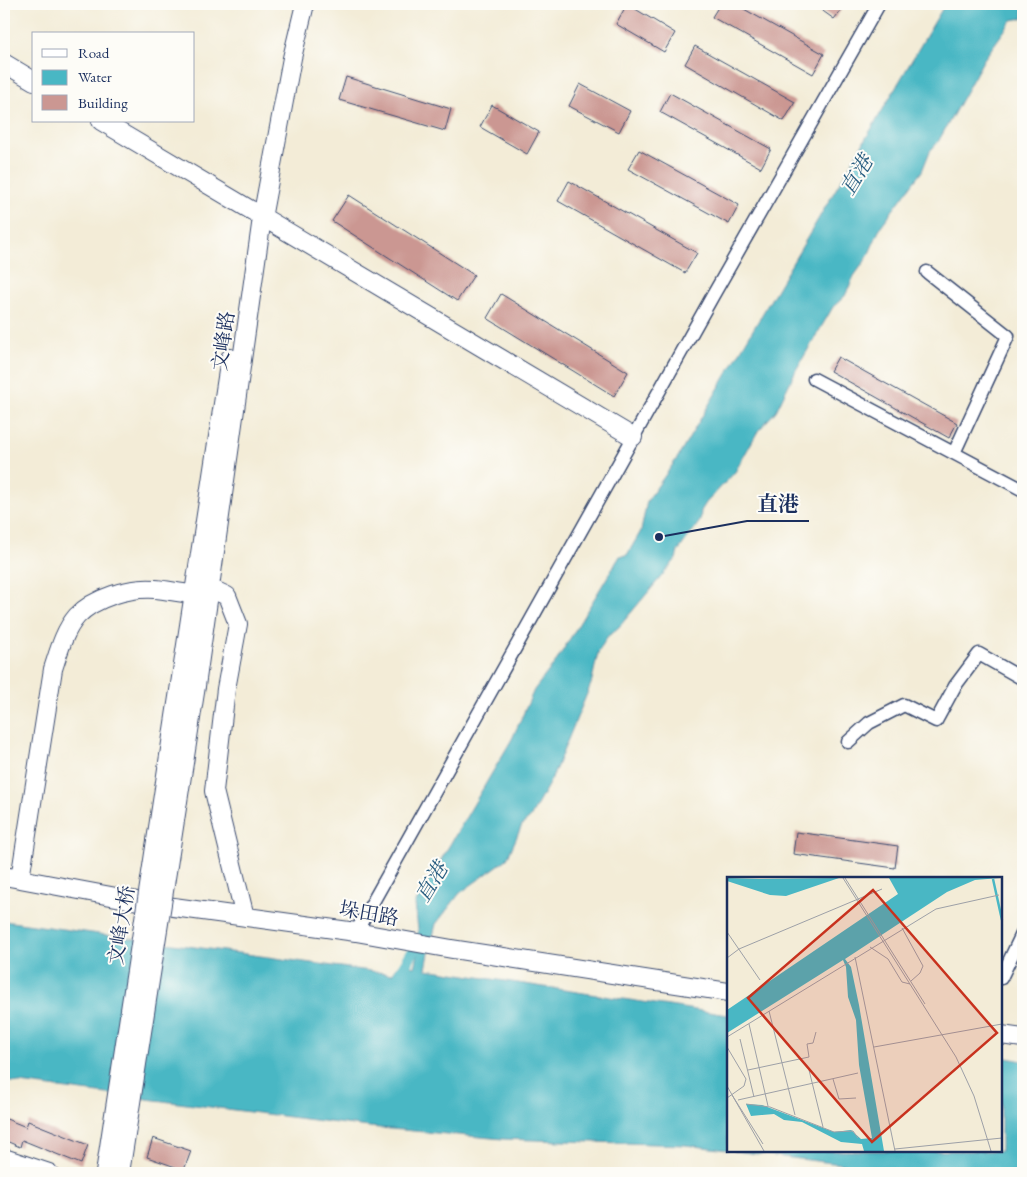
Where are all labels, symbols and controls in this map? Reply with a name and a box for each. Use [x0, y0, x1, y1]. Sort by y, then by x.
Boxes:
legend [32, 32, 195, 122]
text: Road [78, 43, 110, 62]
text: Water [78, 67, 112, 86]
text: Building [78, 93, 128, 112]
water label: 直港 [834, 147, 880, 200]
street label: 文峰路 [206, 309, 240, 373]
callout: 直港 [747, 485, 809, 521]
text: 直港 [757, 490, 799, 517]
water label: 直港 [409, 854, 455, 907]
inset map [727, 877, 1002, 1152]
street label: 文峰大桥 [102, 883, 140, 967]
street label: 垛田路 [337, 895, 401, 931]

